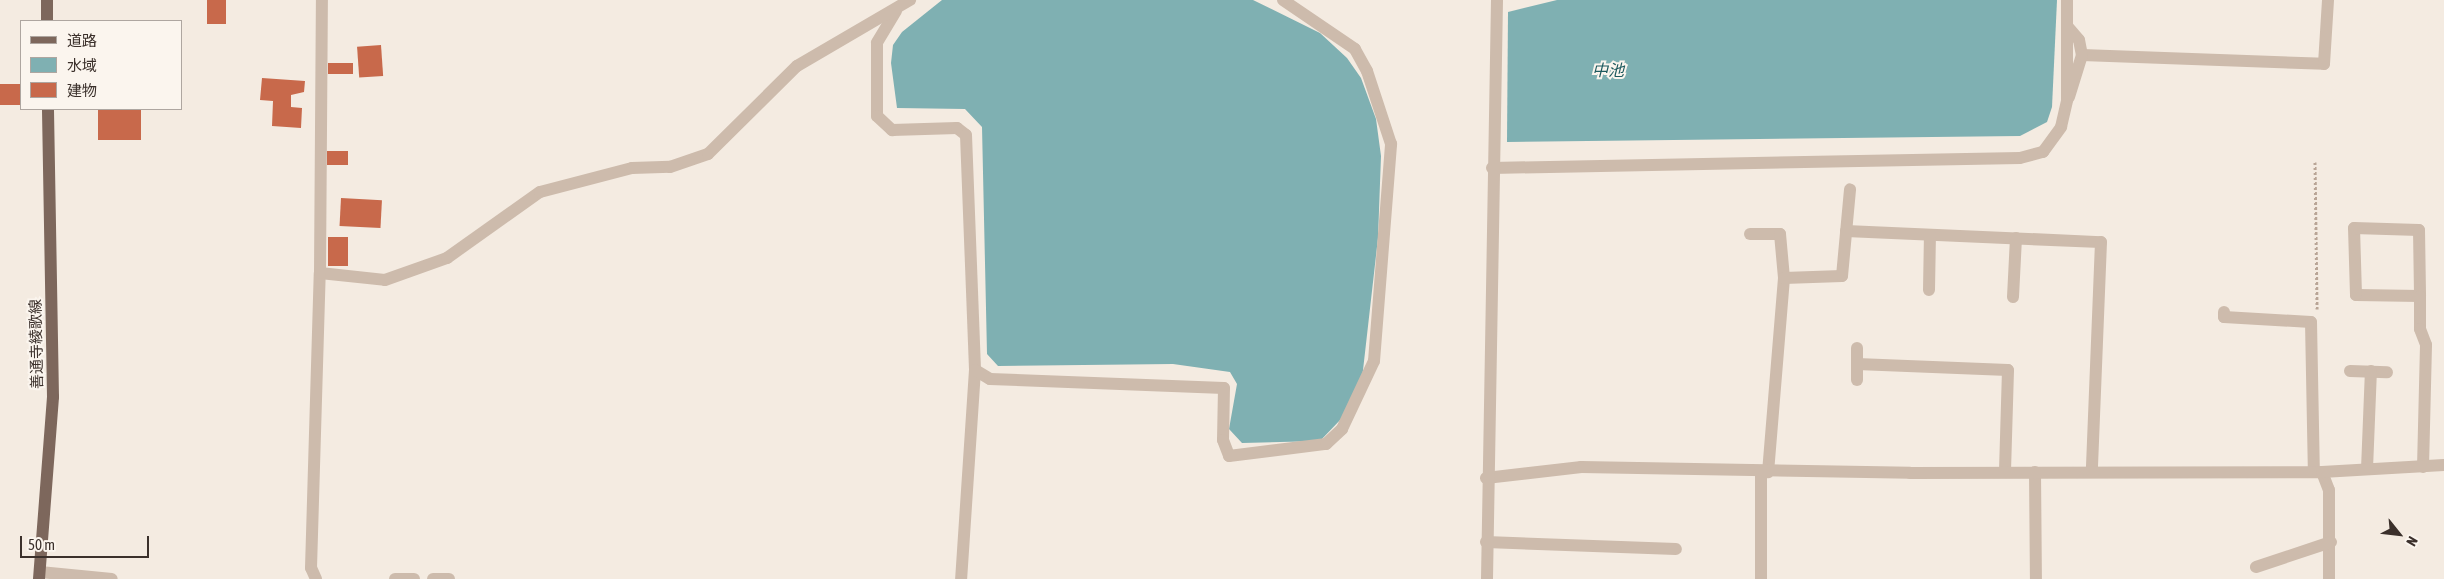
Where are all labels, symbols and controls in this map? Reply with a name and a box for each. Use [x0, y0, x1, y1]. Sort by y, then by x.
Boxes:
legend [20, 20, 182, 110]
text: 道路 [67, 32, 97, 49]
text: 水域 [67, 57, 97, 74]
water label: 中池 [1592, 60, 1624, 80]
text: 建物 [67, 82, 97, 99]
street label: 善通寺綾歌線 [26, 299, 46, 389]
north arrow [2374, 509, 2424, 559]
scale bar [22, 526, 151, 558]
text: N [2403, 534, 2421, 549]
text: 50 m [28, 536, 55, 553]

